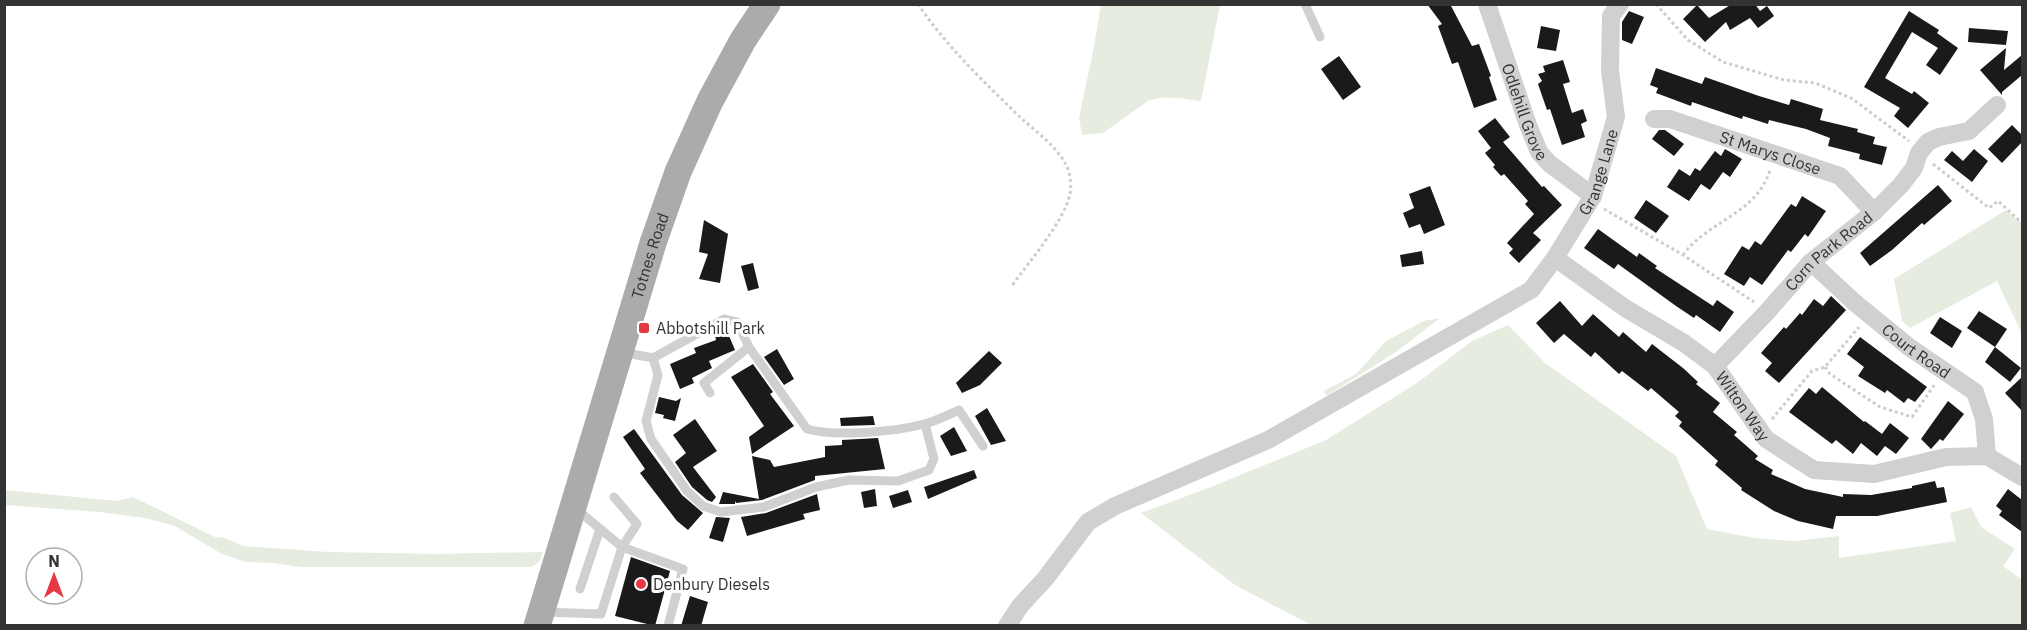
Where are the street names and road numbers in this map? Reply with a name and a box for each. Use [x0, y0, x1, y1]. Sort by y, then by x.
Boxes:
street label: Odlehill Grove [1498, 61, 1552, 165]
street label: Grange Lane [1574, 126, 1622, 219]
street label: St Marys Close [1717, 126, 1824, 179]
street label: Corn Park Road [1780, 207, 1877, 295]
street label: Totnes Road [627, 210, 673, 301]
street label: Court Road [1878, 319, 1955, 382]
street label: Wilton Way [1712, 367, 1774, 445]

